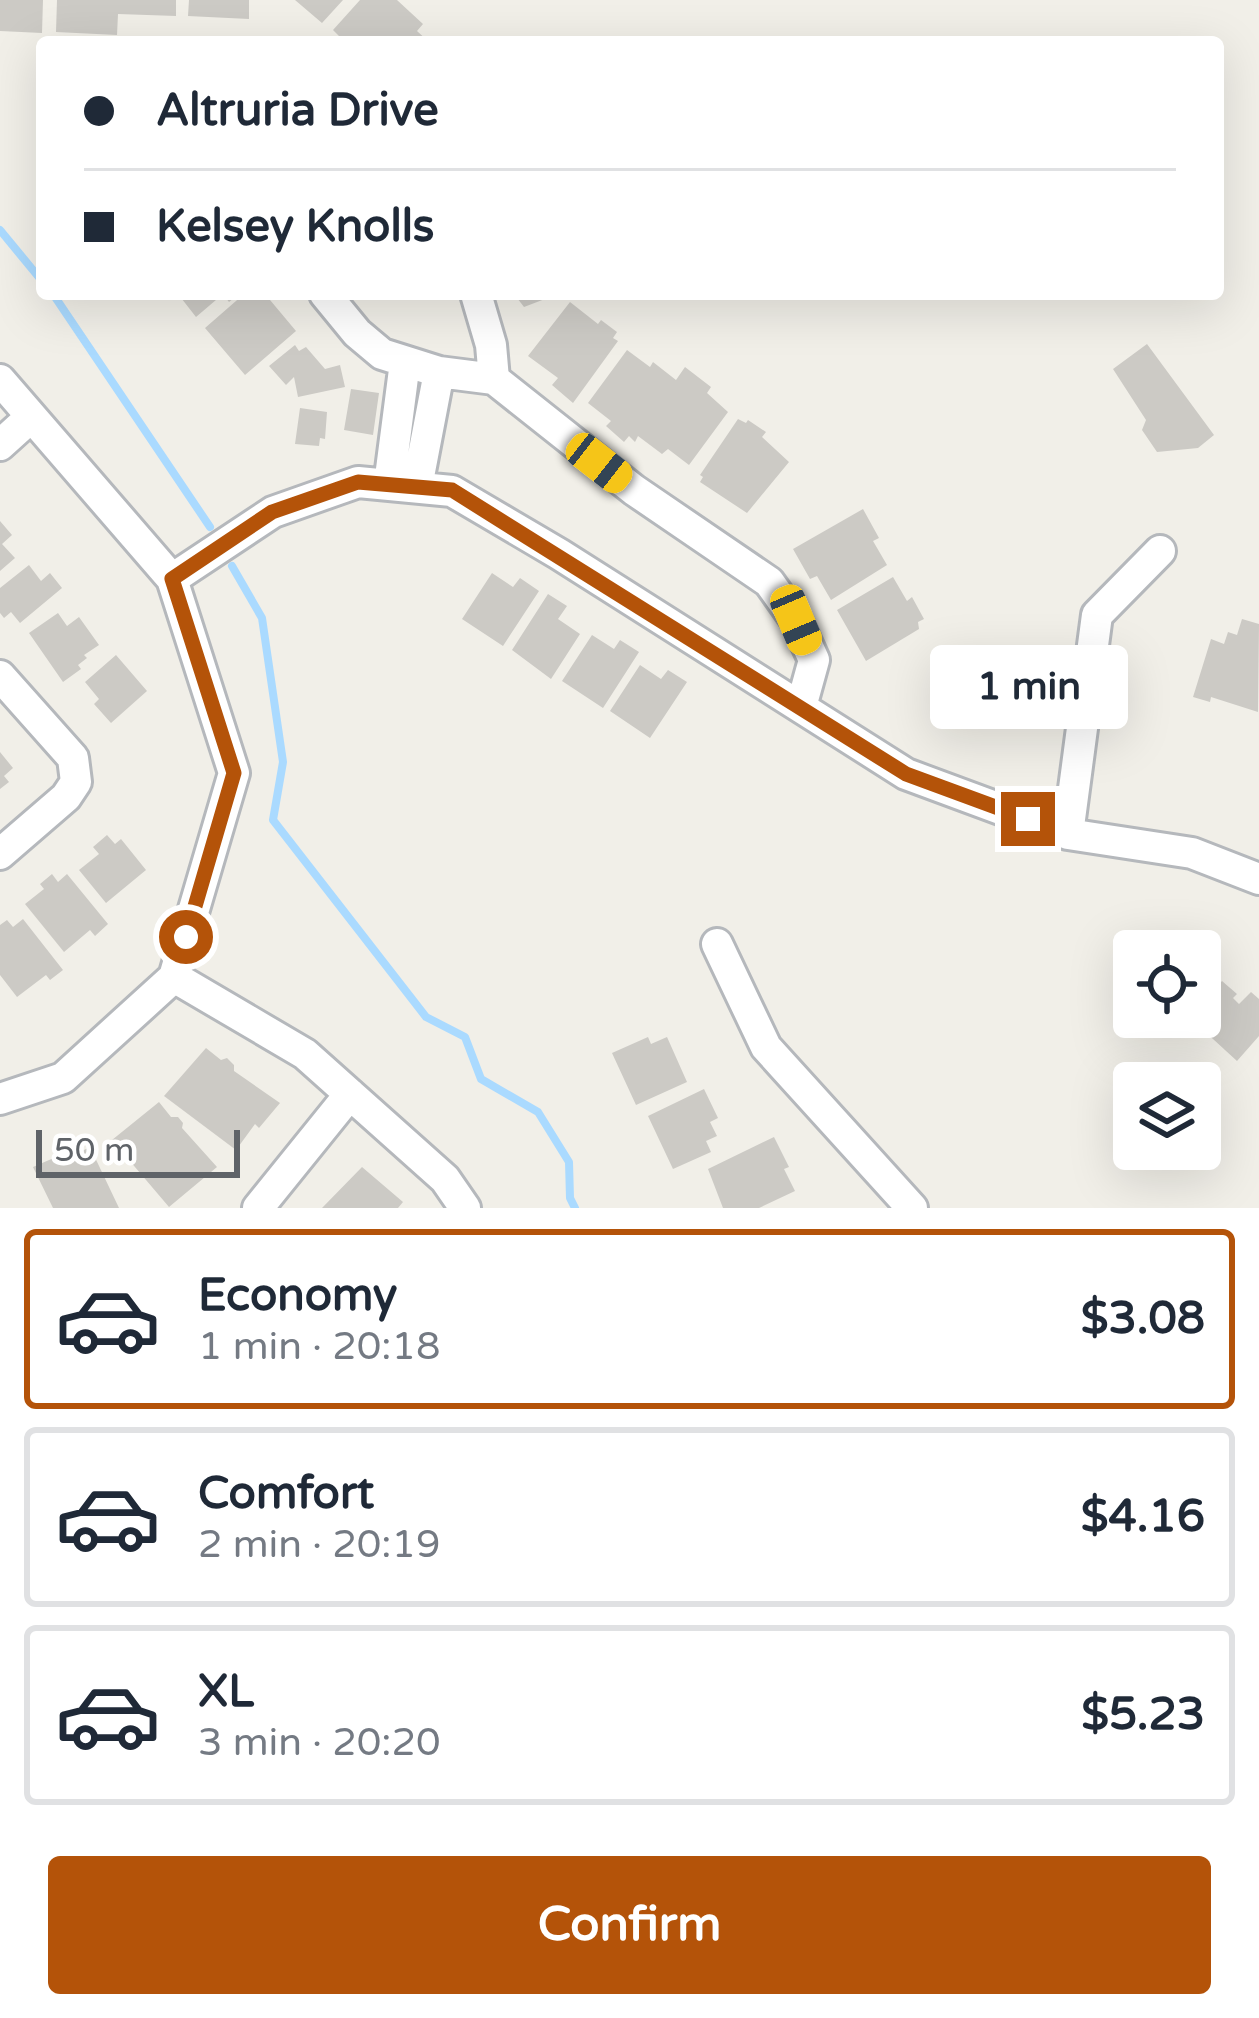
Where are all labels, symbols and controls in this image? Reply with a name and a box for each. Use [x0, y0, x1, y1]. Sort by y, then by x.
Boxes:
text: Altruria Drive [156, 84, 439, 138]
text: Kelsey Knolls [156, 200, 434, 254]
car [560, 427, 638, 499]
car [765, 580, 827, 660]
callout: 1 min [929, 645, 1127, 729]
text: 1 min [977, 663, 1081, 710]
route end [1001, 792, 1055, 846]
route start [159, 910, 213, 964]
map controls [1113, 930, 1221, 1170]
button: locate [1113, 930, 1221, 1038]
button: layers [1113, 1062, 1221, 1170]
scale bar [36, 1124, 240, 1177]
text: 50 m [54, 1131, 134, 1170]
icon: car [54, 1265, 162, 1373]
text: Economy [198, 1269, 397, 1323]
text: $3.08 [1081, 1292, 1205, 1346]
text: 1 min · 20:18 [198, 1323, 440, 1370]
icon: car [54, 1463, 162, 1571]
text: Comfort [198, 1467, 374, 1521]
text: $4.16 [1081, 1490, 1205, 1544]
text: 2 min · 20:19 [198, 1521, 440, 1568]
icon: car [54, 1661, 162, 1769]
text: XL [198, 1665, 254, 1719]
text: $5.23 [1081, 1688, 1205, 1742]
text: 3 min · 20:20 [198, 1719, 440, 1766]
button: Confirm [48, 1856, 1211, 1994]

